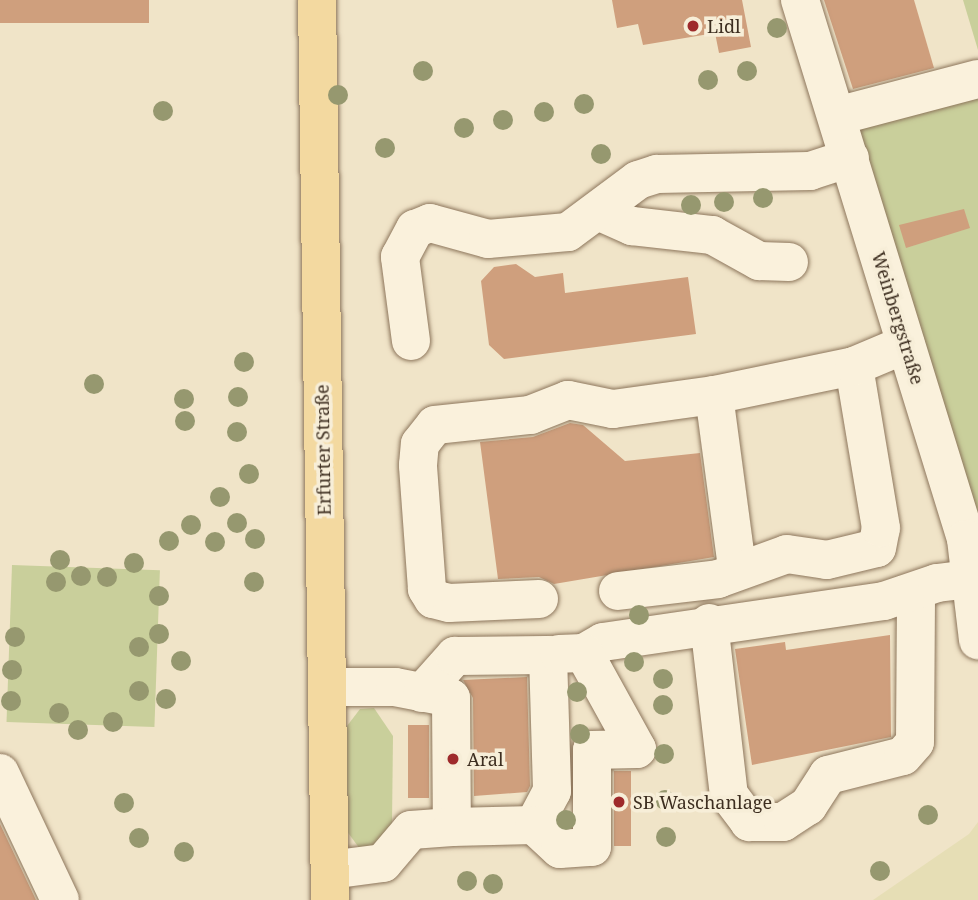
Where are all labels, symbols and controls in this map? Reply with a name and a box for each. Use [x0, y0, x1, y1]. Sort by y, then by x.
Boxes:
place label: Lidl [707, 15, 741, 37]
marker: Lidl [685, 18, 701, 34]
street label: Weinbergstraße [868, 249, 928, 387]
street label: Erfurter Straße [311, 384, 335, 516]
place label: Aral [467, 748, 504, 770]
marker: Aral [445, 751, 461, 767]
place label: SB Waschanlage [633, 791, 772, 813]
marker: SB Waschanlage [611, 794, 627, 810]

